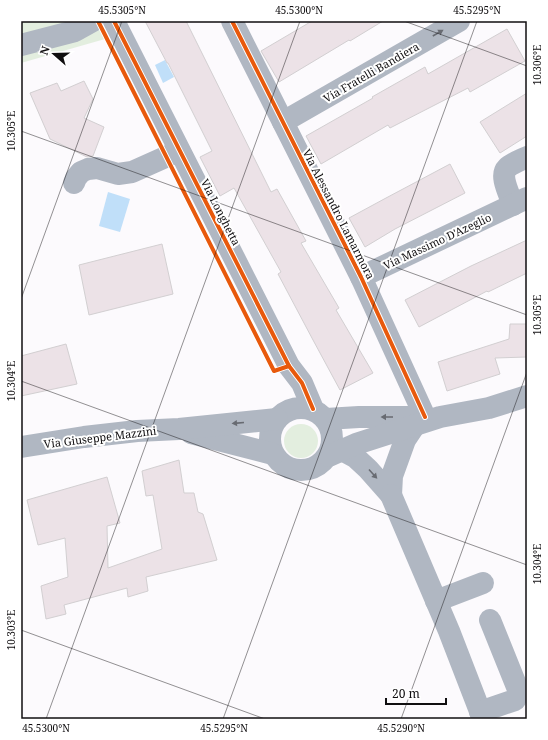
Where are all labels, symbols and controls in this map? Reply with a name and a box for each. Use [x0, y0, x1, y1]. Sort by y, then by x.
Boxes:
text: 45.5305°N [98, 3, 146, 17]
text: 45.5300°N [275, 3, 323, 17]
text: 45.5295°N [453, 3, 501, 17]
one-way arrow [432, 29, 444, 36]
north arrow [34, 34, 74, 74]
street label: Via Fratelli Bandiera [320, 38, 422, 106]
text: N [36, 43, 53, 57]
text: 10.306°E [530, 45, 544, 85]
text: 10.305°E [4, 111, 18, 151]
street label: Via Alessandro Lamarmora [300, 146, 378, 282]
street label: Via Longhetta [198, 176, 244, 248]
street label: Via Massimo D'Azeglio [381, 209, 493, 273]
text: 10.305°E [530, 295, 544, 335]
text: 10.304°E [4, 361, 18, 401]
one-way arrow [380, 414, 393, 420]
one-way arrow [232, 419, 244, 426]
street label: Via Giuseppe Mazzini [43, 423, 158, 451]
one-way arrow [368, 469, 377, 479]
text: 10.304°E [530, 544, 544, 584]
text: 10.303°E [4, 610, 18, 650]
scale bar [386, 680, 446, 706]
text: 20 m [392, 685, 420, 702]
text: 45.5300°N [22, 721, 70, 735]
text: 45.5295°N [200, 721, 248, 735]
text: 45.5290°N [377, 721, 425, 735]

